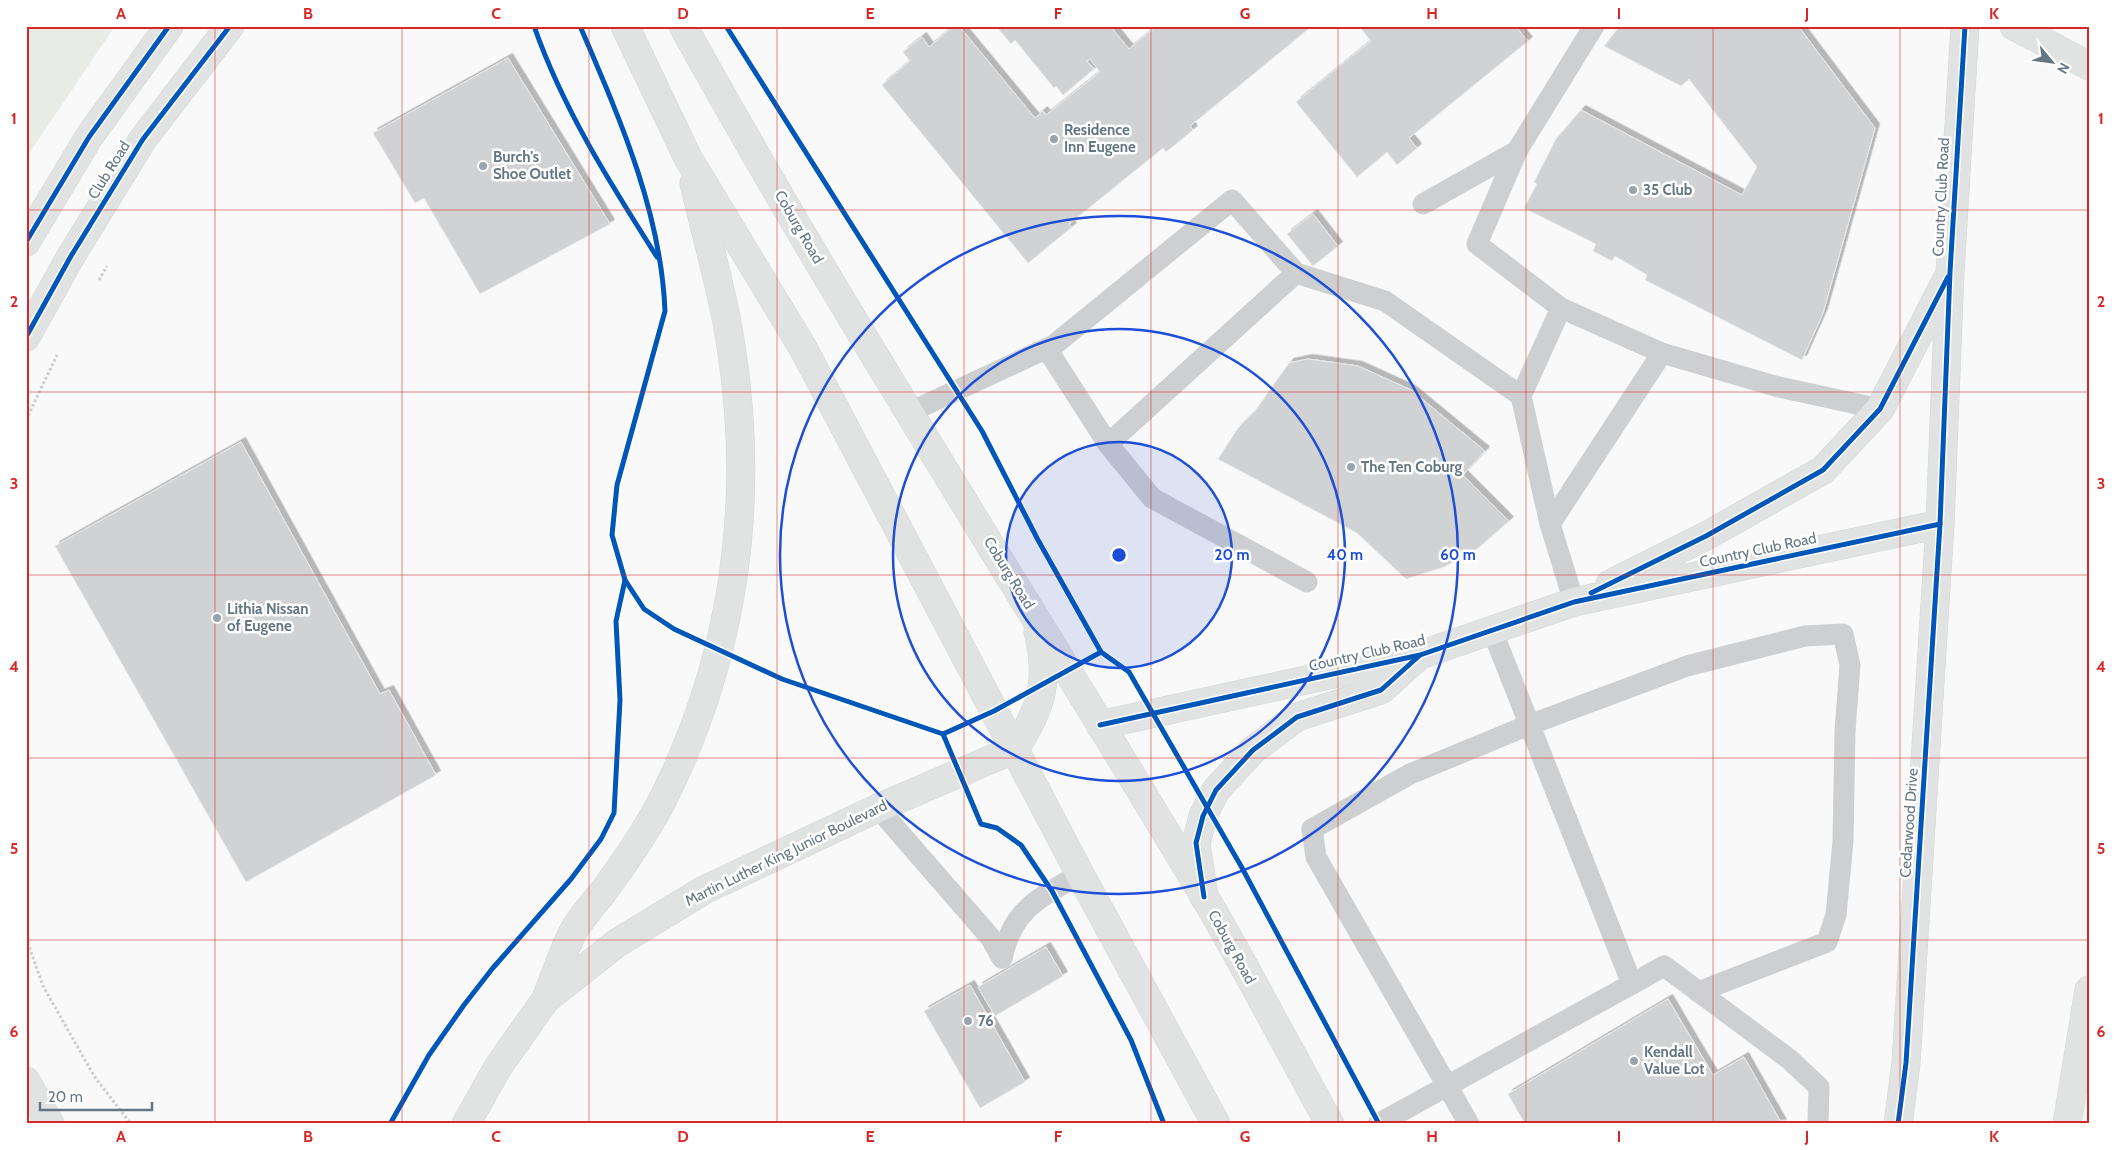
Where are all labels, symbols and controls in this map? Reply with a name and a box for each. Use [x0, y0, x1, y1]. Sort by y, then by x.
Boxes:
text: A [116, 4, 126, 23]
text: B [303, 4, 313, 23]
text: C [491, 4, 501, 23]
text: D [677, 4, 689, 23]
text: E [865, 4, 875, 23]
text: F [1054, 4, 1063, 23]
text: G [1240, 4, 1250, 23]
text: H [1426, 4, 1438, 23]
text: I [1617, 4, 1621, 23]
text: J [1804, 4, 1809, 23]
text: K [1989, 4, 1999, 23]
north arrow [2028, 38, 2078, 88]
text: N [2053, 60, 2074, 77]
text: 1 [11, 109, 17, 128]
text: 1 [2098, 109, 2104, 128]
place label: Residence Inn Eugene [1064, 121, 1136, 156]
marker: Residence Inn Eugene [1048, 133, 1060, 145]
street label: Country Club Road [1929, 137, 1953, 257]
street label: Club Road [84, 138, 134, 202]
place label: Burch's Shoe Outlet [493, 148, 571, 183]
marker: Burch's Shoe Outlet [477, 160, 489, 172]
place label: 35 Club [1643, 181, 1693, 199]
marker: 35 Club [1627, 184, 1639, 196]
street label: Coburg Road [771, 187, 827, 267]
text: 2 [10, 292, 18, 311]
text: 2 [2097, 292, 2105, 311]
place label: The Ten Coburg [1361, 458, 1462, 476]
marker: The Ten Coburg [1345, 461, 1357, 473]
text: 3 [10, 474, 18, 493]
text: 3 [2097, 474, 2105, 493]
street label: Country Club Road [1698, 529, 1818, 571]
street label: Coburg Road [980, 534, 1038, 612]
centre of rings [1110, 546, 1128, 564]
text: 20 m [1215, 546, 1249, 564]
text: 40 m [1327, 546, 1363, 564]
text: 60 m [1440, 546, 1476, 564]
place label: Lithia Nissan of Eugene [227, 600, 308, 635]
marker: Lithia Nissan of Eugene [211, 612, 223, 624]
street label: Country Club Road [1307, 631, 1427, 675]
text: 4 [9, 657, 19, 676]
text: 4 [2096, 657, 2106, 676]
street label: Cedarwood Drive [1896, 767, 1922, 878]
street label: Martin Luther King Junior Boulevard [682, 796, 890, 910]
text: 5 [10, 839, 18, 858]
text: 5 [2097, 839, 2105, 858]
street label: Coburg Road [1204, 907, 1260, 987]
place label: 76 [978, 1012, 994, 1030]
marker: 76 [962, 1015, 974, 1027]
text: 6 [10, 1022, 19, 1041]
text: 6 [2097, 1022, 2106, 1041]
place label: Kendall Value Lot [1644, 1043, 1704, 1078]
marker: Kendall Value Lot [1628, 1055, 1640, 1067]
scale bar [40, 1080, 152, 1112]
text: 20 m [48, 1088, 83, 1106]
text: A [116, 1127, 126, 1146]
text: B [303, 1127, 313, 1146]
text: C [491, 1127, 501, 1146]
text: D [677, 1127, 689, 1146]
text: E [865, 1127, 875, 1146]
text: F [1054, 1127, 1063, 1146]
text: G [1240, 1127, 1250, 1146]
text: H [1426, 1127, 1438, 1146]
text: I [1617, 1127, 1621, 1146]
text: J [1804, 1127, 1809, 1146]
text: K [1989, 1127, 1999, 1146]

